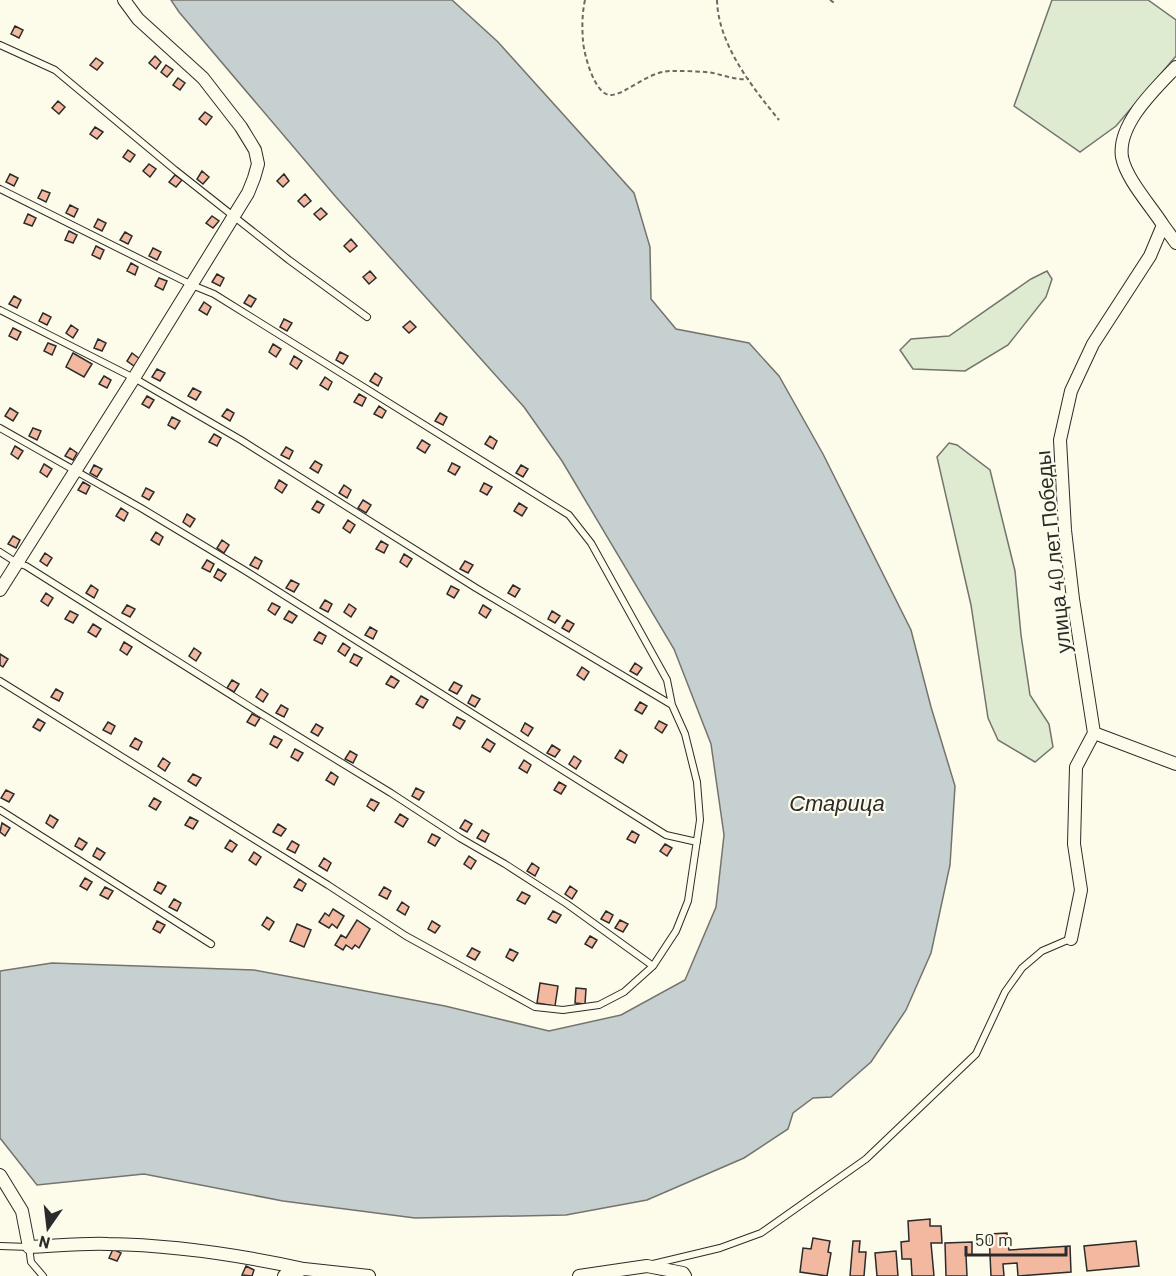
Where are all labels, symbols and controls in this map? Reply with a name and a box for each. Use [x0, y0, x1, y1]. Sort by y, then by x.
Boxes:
street label: улица 40 лет Победы [1029, 449, 1075, 655]
water label: Старица [789, 789, 885, 816]
north arrow [18, 1198, 78, 1258]
scale bar [966, 1219, 1066, 1257]
text: 50 m [975, 1228, 1013, 1250]
text: N [37, 1233, 52, 1254]

